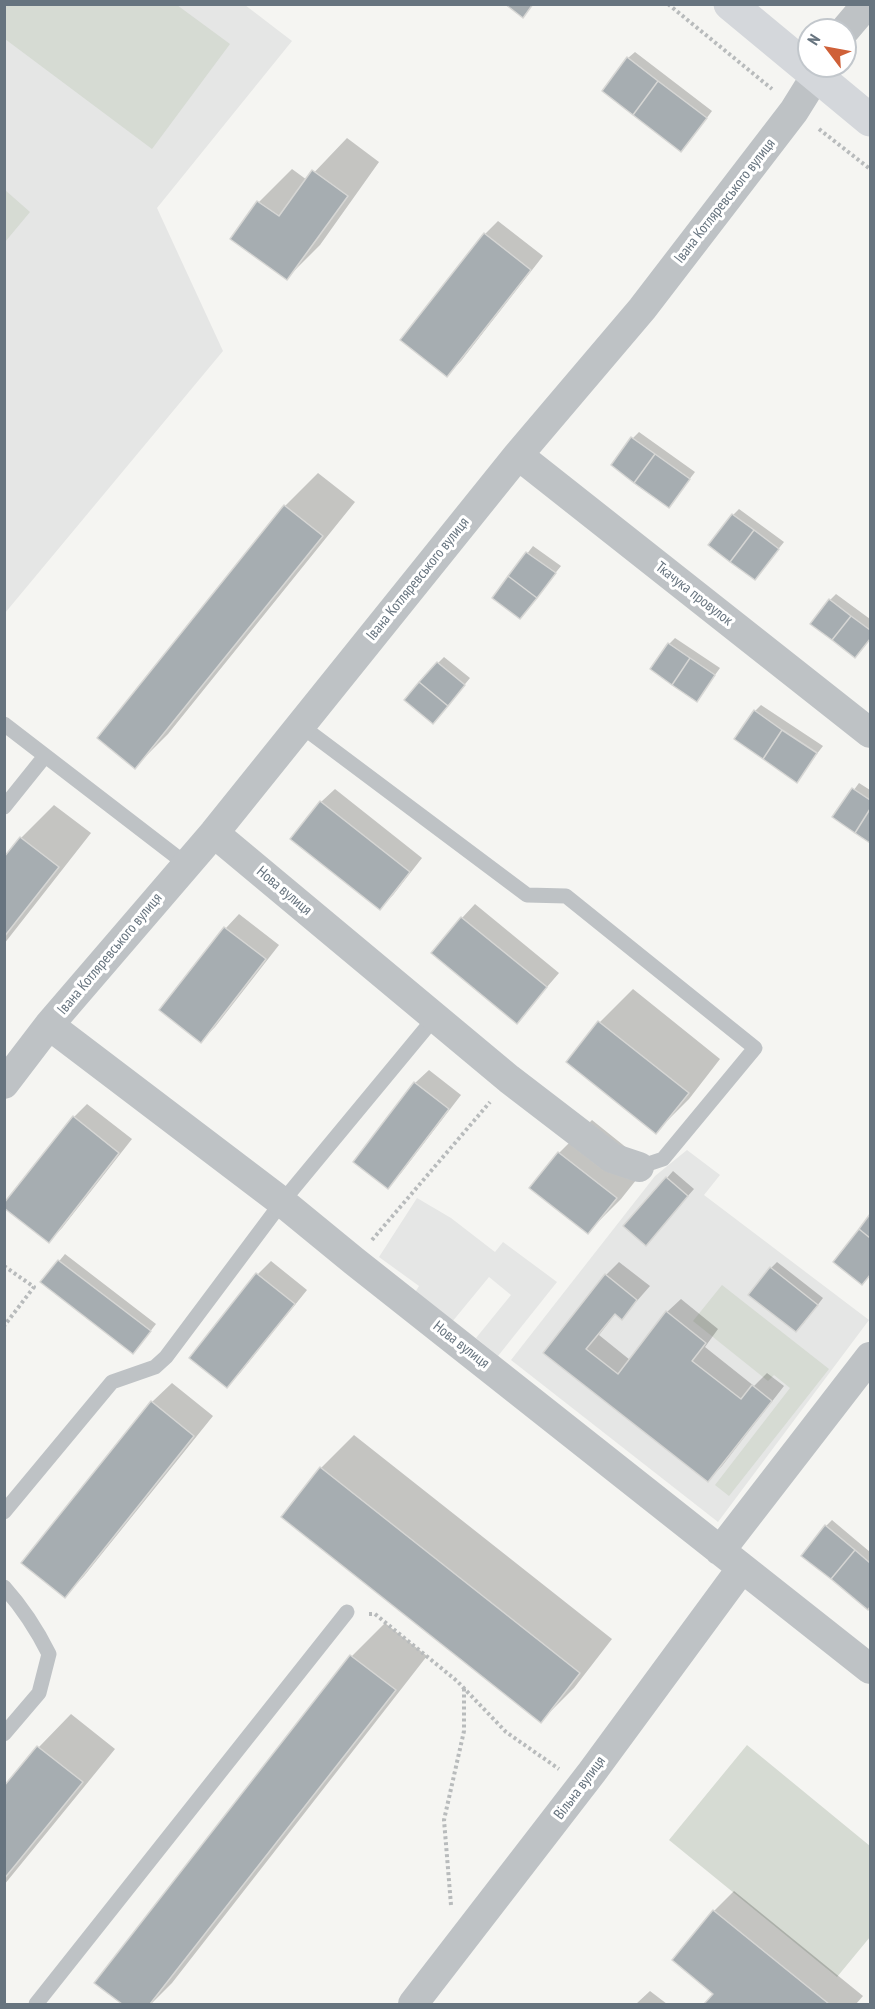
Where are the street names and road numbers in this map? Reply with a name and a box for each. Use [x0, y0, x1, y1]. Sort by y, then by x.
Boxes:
street label: Івана Котляревського вулиця [671, 135, 779, 267]
street label: Івана Котляревського вулиця [363, 514, 473, 644]
street label: Ткачука провулок [652, 558, 736, 630]
street label: Нова вулиця [253, 863, 315, 919]
street label: Івана Котляревського вулиця [54, 890, 166, 1018]
street label: Нова вулиця [429, 1317, 493, 1373]
street label: Вільна вулиця [550, 1753, 610, 1823]

